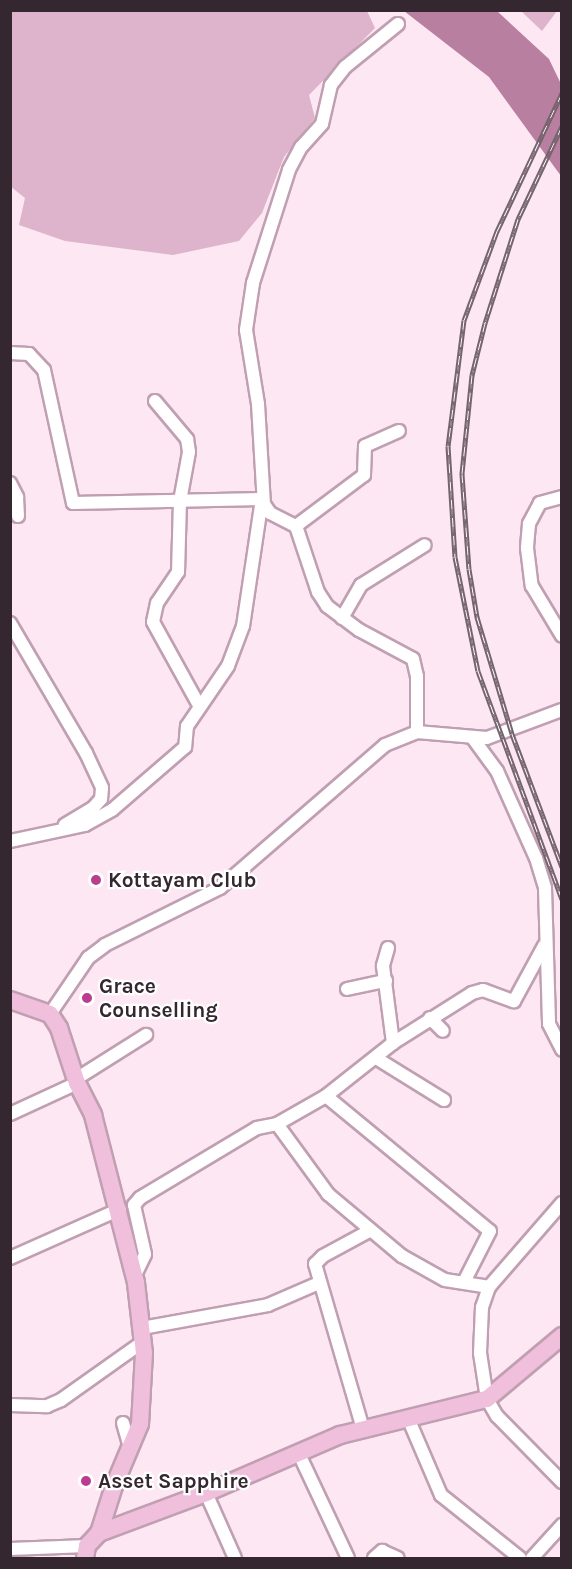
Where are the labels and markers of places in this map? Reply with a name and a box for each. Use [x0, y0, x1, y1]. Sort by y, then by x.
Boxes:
place label: Kottayam Club [108, 867, 256, 893]
marker: Kottayam Club [89, 873, 103, 887]
place label: Grace Counselling [99, 973, 218, 1023]
marker: Grace Counselling [80, 991, 94, 1005]
place label: Asset Sapphire [98, 1468, 249, 1494]
marker: Asset Sapphire [79, 1474, 93, 1488]

